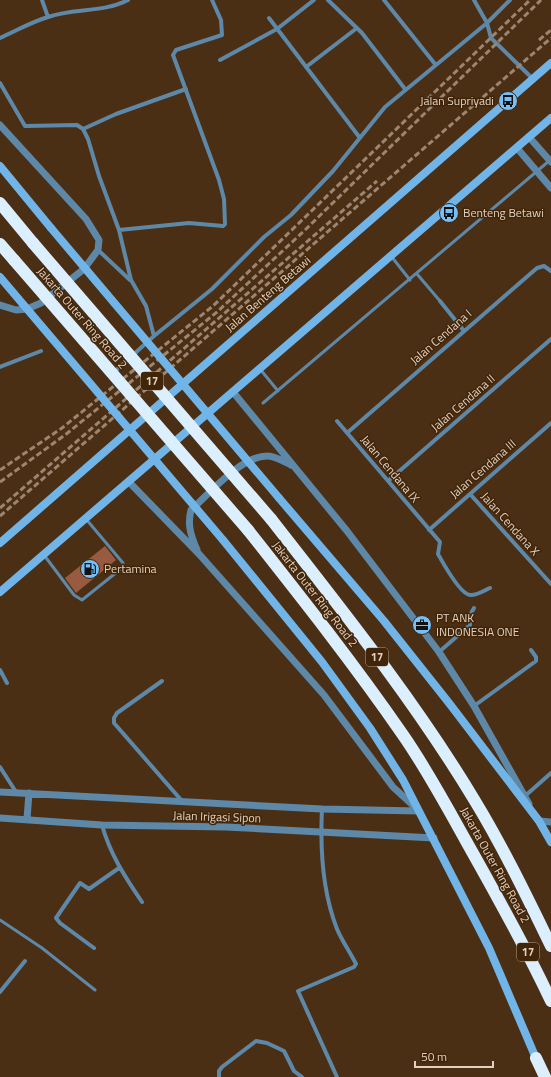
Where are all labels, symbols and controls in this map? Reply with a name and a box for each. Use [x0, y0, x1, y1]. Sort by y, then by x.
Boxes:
bus stop icon: Jalan Supriyadi [497, 90, 519, 112]
place label: Jalan Supriyadi [420, 91, 494, 110]
bus stop icon: Benteng Betawi [438, 202, 460, 224]
place label: Benteng Betawi [463, 203, 544, 222]
street label: Jalan Benteng Betawi [221, 251, 315, 336]
street label: Jakarta Outer Ring Road 2 [32, 262, 132, 373]
street label: Jalan Cendana I [406, 304, 476, 369]
street label: Jalan Cendana II [426, 369, 499, 436]
road number: 17 [141, 372, 163, 390]
street label: Jalan Cendana IX [356, 431, 425, 507]
street label: Jalan Cendana III [445, 434, 520, 503]
street label: Jalan Cendana X [476, 487, 545, 560]
street label: Jakarta Outer Ring Road 2 [268, 537, 363, 651]
fuel station icon: Pertamina [79, 558, 101, 580]
place label: Pertamina [104, 559, 157, 578]
place label: PT ANK INDONESIA ONE [436, 608, 520, 641]
office icon: PT ANK INDONESIA ONE [411, 614, 433, 636]
road number: 17 [366, 648, 388, 666]
street label: Jakarta Outer Ring Road 2 [456, 803, 535, 926]
street label: Jalan Irigasi Sipon [173, 805, 262, 828]
road number: 17 [517, 943, 539, 961]
scale bar [415, 1043, 493, 1069]
text: 50 m [421, 1047, 447, 1066]

